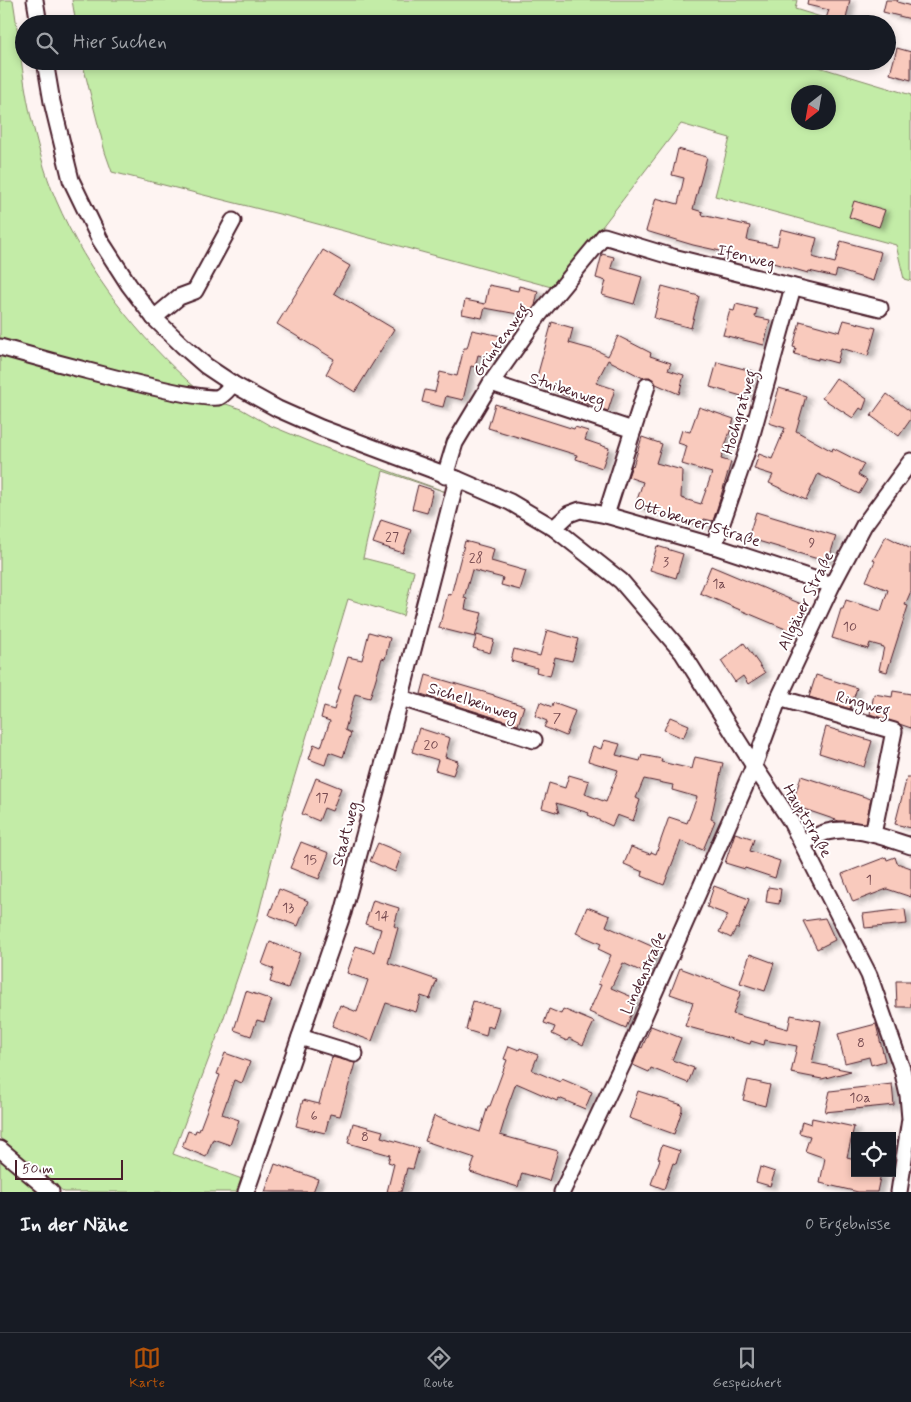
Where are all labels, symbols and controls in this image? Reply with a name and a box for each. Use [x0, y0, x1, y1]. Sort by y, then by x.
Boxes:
search box [15, 15, 896, 70]
icon: search [33, 29, 61, 57]
text: Hier suchen [73, 30, 167, 55]
north arrow [791, 85, 836, 130]
street label: Ifenweg [715, 240, 777, 274]
street label: Grüntenweg [468, 299, 535, 381]
street label: Hochgratweg [718, 367, 763, 457]
street label: Stuibenweg [526, 368, 608, 413]
street label: Ottobeurer Straße [631, 494, 763, 552]
house number: 27 [385, 528, 399, 546]
house number: 9 [809, 534, 816, 552]
street label: Allgäuer Straße [773, 548, 840, 654]
house number: 28 [469, 549, 483, 567]
house number: 3 [663, 553, 669, 571]
house number: 1a [712, 575, 726, 593]
house number: 10 [843, 618, 857, 636]
street label: Sichelbeinweg [425, 678, 520, 727]
street label: Ringweg [833, 686, 893, 723]
house number: 7 [553, 709, 562, 727]
house number: 20 [424, 736, 438, 754]
street label: Hauptstraße [778, 780, 837, 862]
house number: 17 [315, 789, 329, 807]
street label: Stadtweg [327, 799, 366, 869]
house number: 15 [303, 851, 317, 869]
house number: 1 [866, 871, 872, 889]
house number: 13 [282, 899, 294, 917]
house number: 14 [375, 907, 390, 925]
street label: Lindenstraße [616, 928, 672, 1018]
house number: 8 [857, 1034, 865, 1052]
house number: 10a [849, 1089, 871, 1107]
house number: 6 [310, 1107, 318, 1125]
house number: 8 [361, 1128, 369, 1146]
map controls [851, 1132, 896, 1177]
button: locate [851, 1132, 896, 1177]
scale bar [15, 1157, 122, 1180]
text: 50 m [22, 1160, 53, 1178]
text: In der Nähe [20, 1211, 128, 1239]
text: 0 Ergebnisse [805, 1214, 891, 1235]
tab: Karte [129, 1344, 165, 1392]
tab: Route [423, 1344, 454, 1392]
tab: Gespeichert [712, 1344, 782, 1392]

